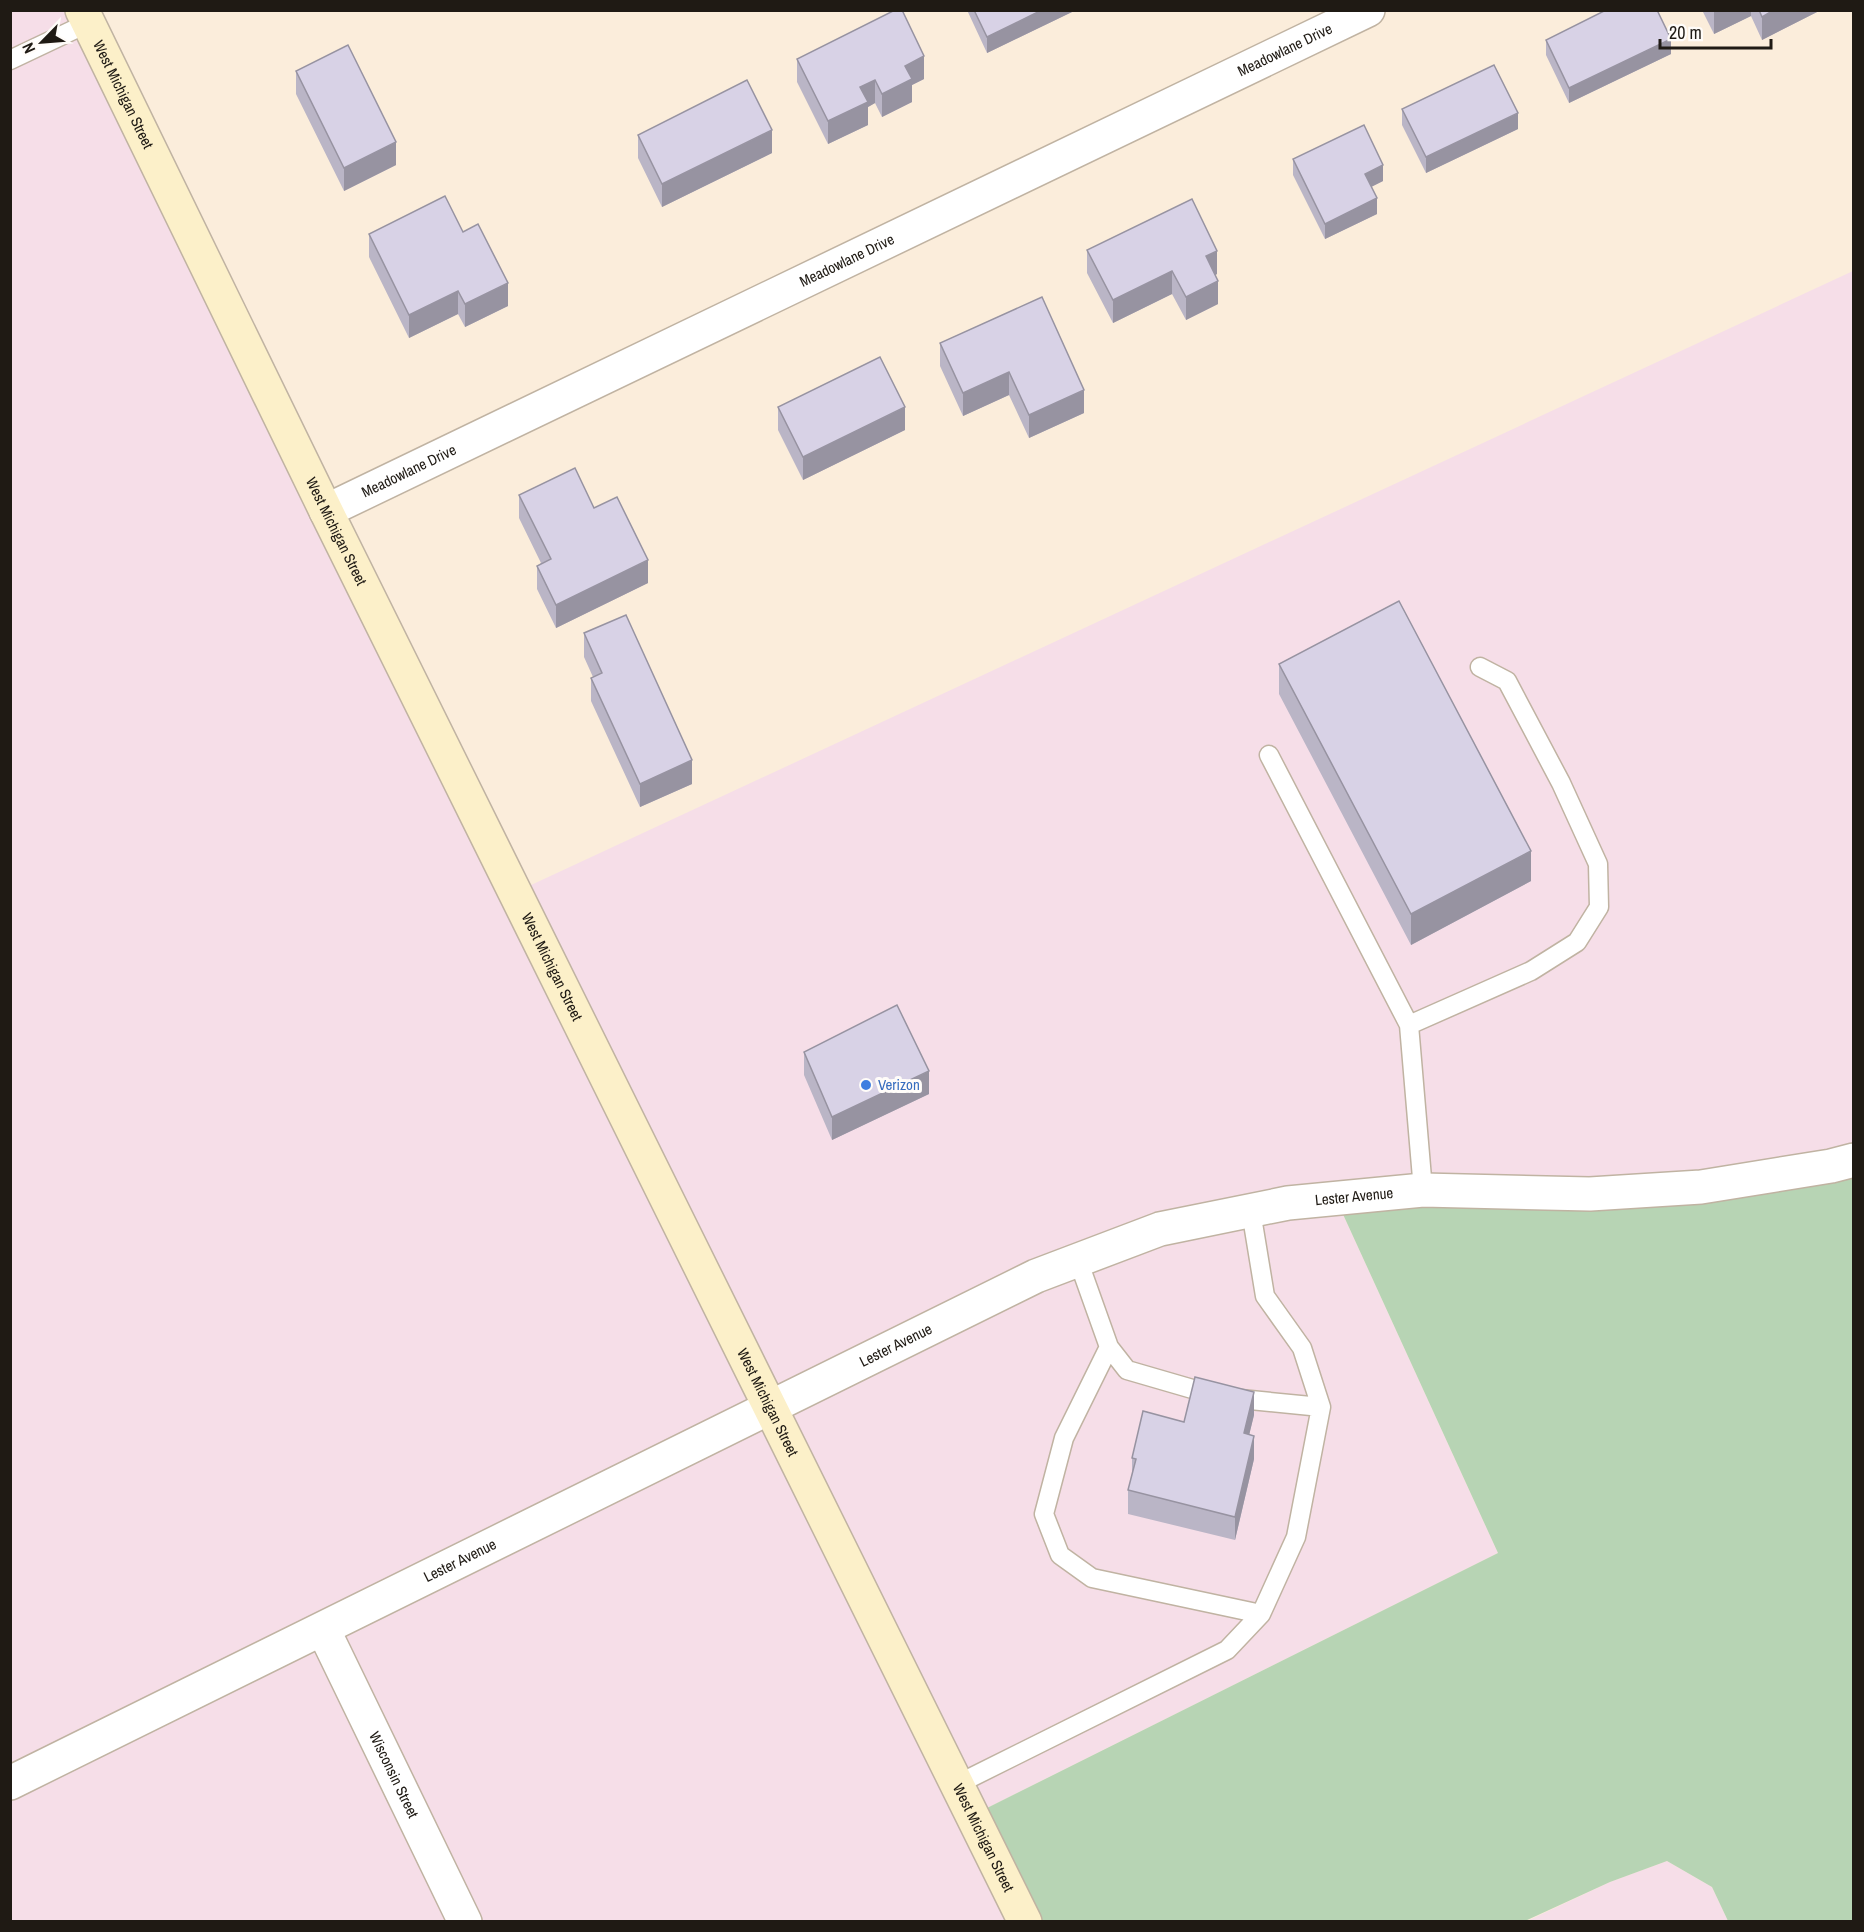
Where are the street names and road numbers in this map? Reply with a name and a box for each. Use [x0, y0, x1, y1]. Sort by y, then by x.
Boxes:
street label: Meadowlane Drive [1234, 18, 1336, 81]
street label: West Michigan Street [88, 37, 159, 153]
street label: Meadowlane Drive [796, 228, 898, 292]
street label: Meadowlane Drive [358, 439, 460, 502]
street label: West Michigan Street [301, 474, 372, 589]
street label: West Michigan Street [517, 909, 588, 1025]
street label: Lester Avenue [1314, 1182, 1394, 1210]
street label: Lester Avenue [856, 1318, 936, 1372]
street label: West Michigan Street [732, 1345, 804, 1460]
street label: Lester Avenue [420, 1533, 500, 1587]
street label: Wisconsin Street [364, 1728, 424, 1822]
street label: West Michigan Street [948, 1780, 1020, 1896]

